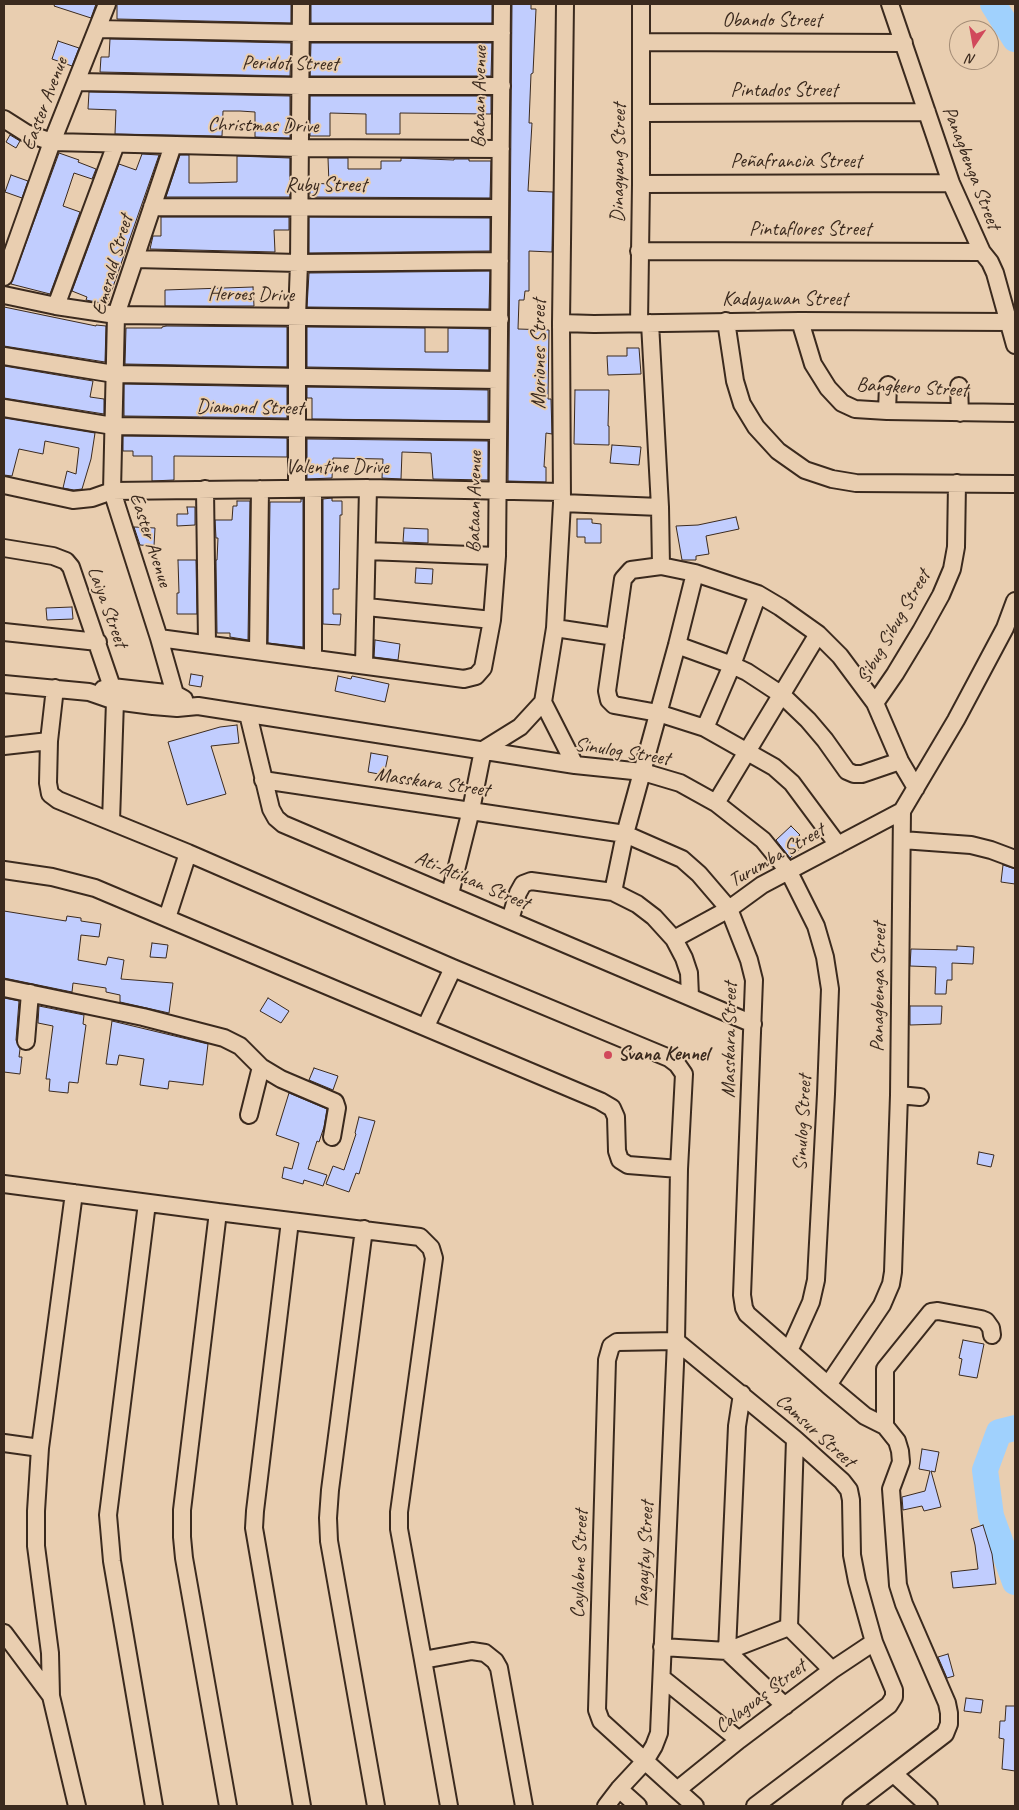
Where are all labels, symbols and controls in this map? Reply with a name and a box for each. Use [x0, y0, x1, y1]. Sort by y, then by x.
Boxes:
street label: Obando Street [722, 9, 822, 33]
north arrow [949, 20, 999, 70]
street label: Bataan Avenue [467, 46, 493, 148]
text: N [965, 50, 977, 68]
street label: Peridot Street [242, 51, 338, 77]
street label: Easter Avenue [16, 54, 74, 154]
street label: Pintados Street [731, 79, 837, 103]
street label: Dinagyang Street [606, 103, 632, 223]
street label: Panagbenga Street [937, 103, 1005, 233]
street label: Christmas Drive [207, 113, 319, 139]
street label: Peñafrancia Street [730, 150, 862, 174]
street label: Ruby Street [285, 174, 367, 198]
street label: Emerald Street [87, 212, 139, 318]
street label: Pintaflores Street [749, 218, 871, 242]
street label: Heroes Drive [208, 282, 294, 308]
street label: Kadayawan Street [722, 288, 848, 312]
street label: Moriones Street [528, 299, 552, 409]
street label: Bangkero Street [856, 373, 968, 403]
street label: Diamond Street [196, 395, 304, 421]
street label: Bataan Avenue [462, 451, 488, 553]
street label: Valentine Drive [285, 456, 389, 480]
street label: Easter Avenue [124, 490, 176, 590]
street label: Laiya Street [81, 563, 133, 651]
street label: Sibug Sibug Street [852, 566, 936, 688]
street label: Sinulog Street [573, 733, 671, 771]
street label: Masskara Street [373, 763, 491, 803]
street label: Turumba Street [725, 819, 829, 893]
street label: Ati-Atihan Street [411, 846, 533, 916]
street label: Panagbenga Street [866, 922, 892, 1052]
street label: Masskara Street [717, 982, 743, 1098]
place label: Svana Kennel [618, 1043, 709, 1067]
marker: Svana Kennel [602, 1049, 614, 1061]
street label: Sinulog Street [788, 1074, 818, 1172]
street label: Camsur Street [770, 1389, 860, 1473]
street label: Tagaytay Street [630, 1500, 660, 1610]
street label: Caylabne Street [566, 1509, 594, 1619]
street label: Calaguas Street [711, 1655, 811, 1739]

